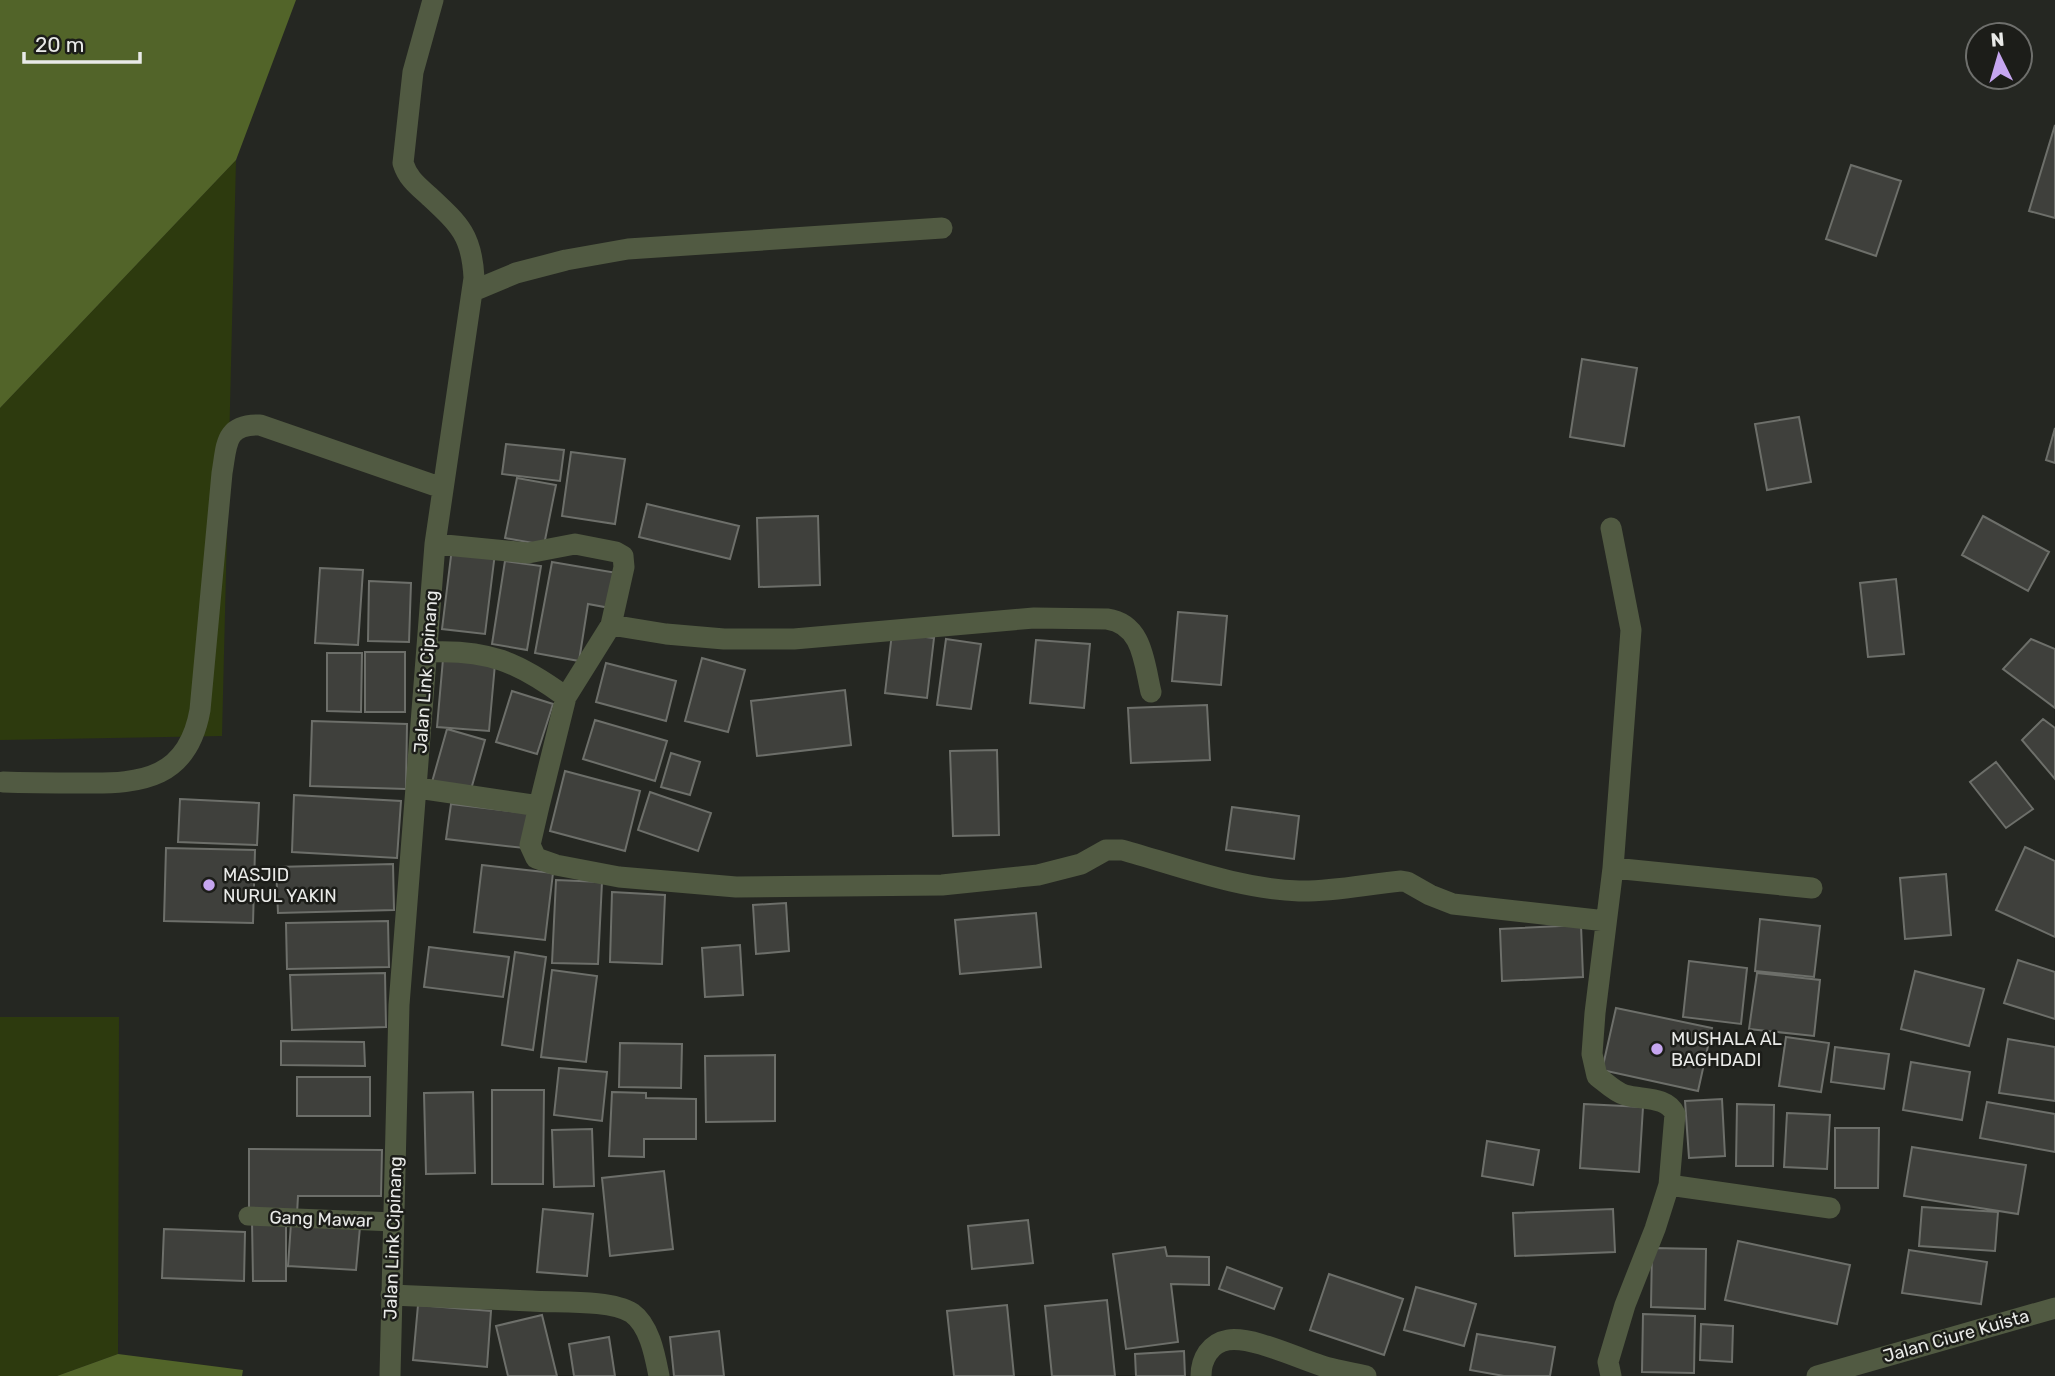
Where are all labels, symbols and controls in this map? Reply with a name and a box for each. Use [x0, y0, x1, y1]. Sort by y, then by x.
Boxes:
scale bar [24, 21, 140, 65]
north arrow [1964, 21, 2034, 91]
text: N [1990, 28, 2005, 52]
text: 20 m [35, 32, 84, 57]
street label: Jalan Link Cipinang [409, 590, 443, 754]
place label: MASJID NURUL YAKIN [223, 864, 337, 907]
marker: MASJID NURUL YAKIN [201, 877, 217, 893]
place label: MUSHALA AL BAGHDADI [1671, 1028, 1782, 1071]
marker: MUSHALA AL BAGHDADI [1649, 1041, 1665, 1057]
street label: Jalan Link Cipinang [379, 1156, 407, 1320]
street label: Gang Mawar [269, 1206, 373, 1232]
street label: Jalan Ciure Kuista [1880, 1305, 2032, 1367]

